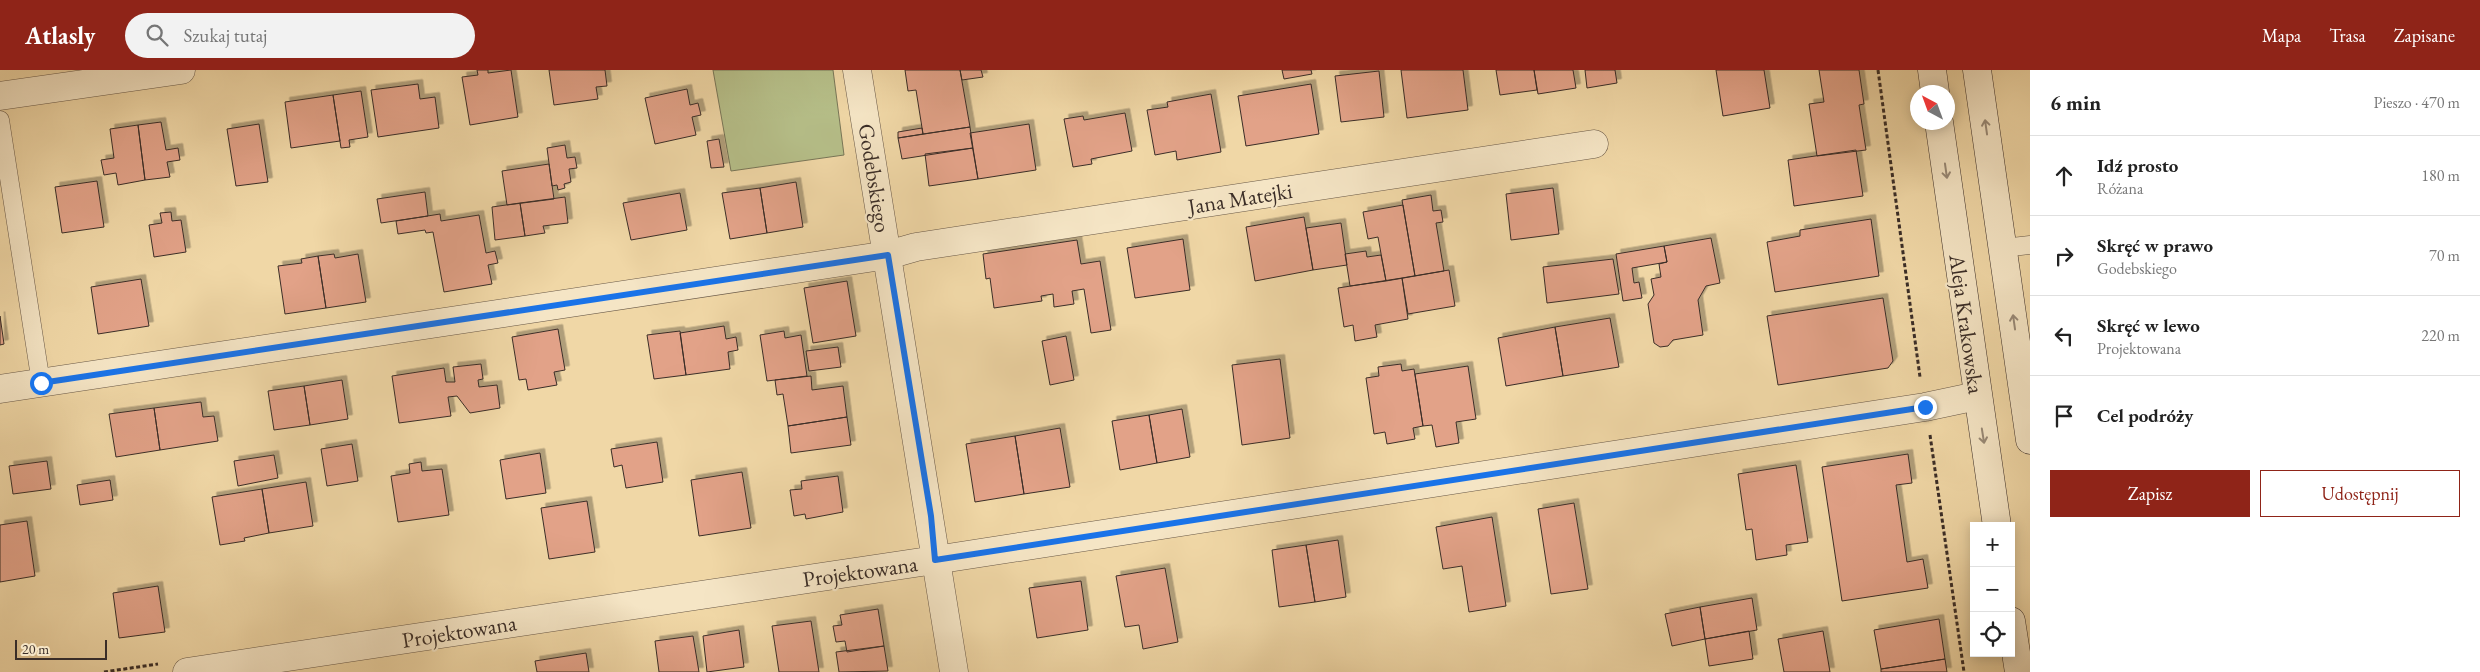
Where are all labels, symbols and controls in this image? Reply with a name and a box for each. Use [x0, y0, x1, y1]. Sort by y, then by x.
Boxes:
search box [125, 13, 475, 58]
text: Atlasly [25, 20, 95, 51]
icon: search [143, 21, 171, 49]
text: Szukaj tutaj [183, 23, 267, 48]
text: Mapa [2262, 24, 2301, 47]
text: Trasa [2329, 24, 2366, 47]
text: Zapisane [2394, 24, 2455, 47]
north arrow [1910, 85, 1955, 130]
text: 6 min [2050, 89, 2101, 116]
text: Pieszo · 470 m [2374, 92, 2460, 113]
one-way arrow [1980, 119, 1990, 135]
street label: Godebskiego [852, 122, 897, 235]
text: Idź prosto [2097, 153, 2178, 178]
one-way arrow [1941, 162, 1951, 178]
icon: ahead [2050, 162, 2078, 190]
text: 180 m [2421, 165, 2460, 186]
street label: Jana Matejki [1184, 176, 1294, 221]
text: Różana [2097, 178, 2143, 199]
text: Skręć w prawo [2097, 233, 2213, 258]
icon: right [2050, 242, 2078, 270]
text: 70 m [2429, 245, 2460, 266]
street label: Aleja Krakowska [1942, 251, 1991, 396]
text: Godebskiego [2097, 258, 2177, 279]
text: Skręć w lewo [2097, 313, 2200, 338]
one-way arrow [2008, 315, 2018, 331]
icon: left [2050, 322, 2078, 350]
text: 220 m [2421, 325, 2460, 346]
text: Projektowana [2097, 338, 2181, 359]
route start [30, 372, 53, 395]
route end [1914, 396, 1937, 419]
icon: arrive [2050, 402, 2078, 430]
text: Cel podróży [2097, 403, 2193, 428]
one-way arrow [1978, 427, 1988, 443]
button: Zapisz [2050, 470, 2250, 517]
button: Udostępnij [2260, 470, 2460, 517]
map controls [1970, 522, 2015, 657]
button: + [1970, 522, 2015, 567]
street label: Projektowana [801, 549, 920, 594]
button: − [1970, 567, 2015, 612]
street label: Projektowana [400, 608, 519, 655]
button: locate [1970, 612, 2015, 657]
scale bar [15, 637, 108, 660]
text: 20 m [22, 640, 49, 658]

